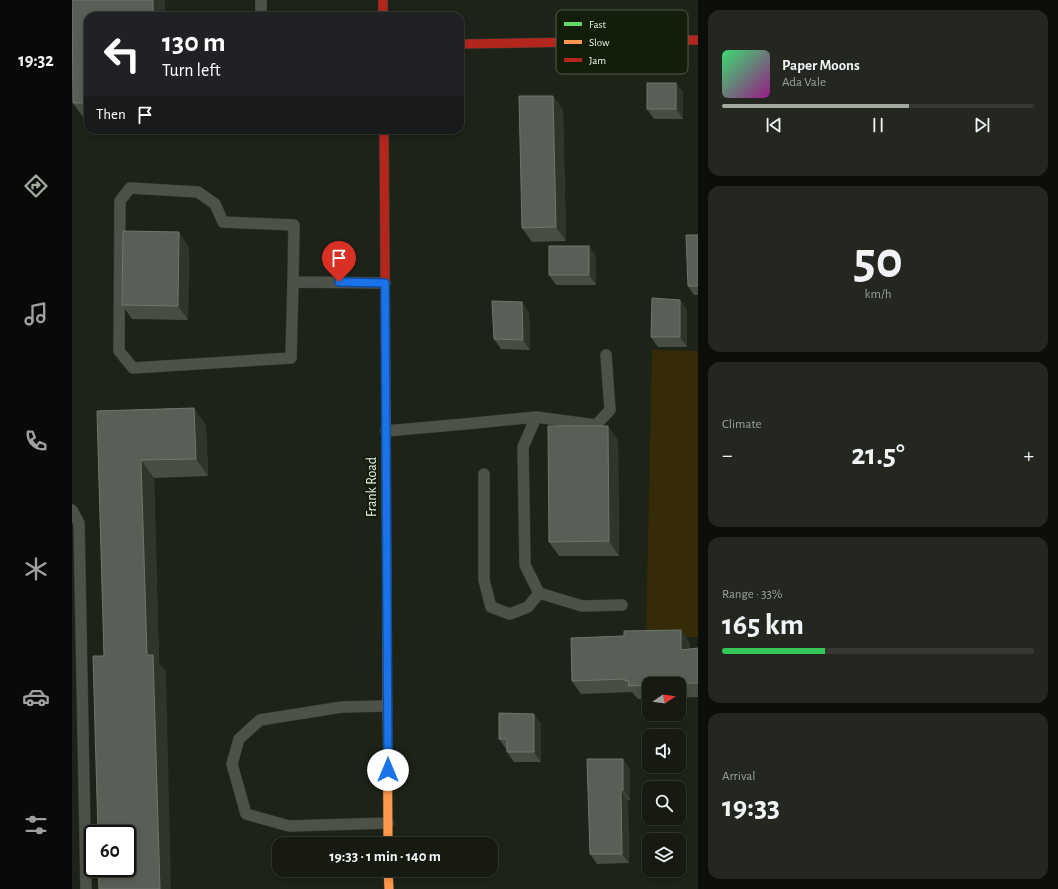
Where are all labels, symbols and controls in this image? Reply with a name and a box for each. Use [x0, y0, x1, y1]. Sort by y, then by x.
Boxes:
legend [556, 10, 688, 74]
text: Fast [589, 19, 607, 30]
icon: left [96, 28, 148, 80]
text: 130 m [162, 29, 226, 57]
text: Slow [589, 37, 610, 48]
text: 19:32 [18, 52, 54, 70]
text: Jam [589, 55, 606, 66]
text: Paper Moons [782, 58, 860, 73]
text: Turn left [162, 62, 221, 80]
text: Ada Vale [782, 76, 826, 89]
icon: arrive [134, 104, 156, 126]
text: Then [96, 107, 126, 122]
icon: previous [763, 114, 785, 136]
icon: pause [867, 114, 889, 136]
icon: next [971, 114, 993, 136]
icon: directions [22, 172, 50, 200]
text: 50 [853, 235, 903, 287]
pin [322, 241, 356, 282]
icon: arrive [328, 247, 350, 269]
text: km/h [865, 288, 891, 301]
icon: music [22, 300, 50, 328]
text: Climate [722, 418, 761, 431]
icon: phone [22, 427, 50, 455]
text: 21.5° [851, 440, 905, 470]
text: − [722, 444, 733, 466]
text: + [1023, 444, 1034, 466]
street label: Frank Road [365, 457, 379, 517]
icon: climate [22, 555, 50, 583]
text: Range · 33% [722, 588, 783, 601]
text: 165 km [722, 610, 804, 640]
north arrow [642, 677, 686, 721]
map controls [642, 677, 686, 877]
icon: car [22, 683, 50, 711]
button: sound [642, 729, 686, 773]
position arrow [367, 749, 409, 791]
text: Arrival [722, 770, 755, 783]
button: search [642, 781, 686, 825]
text: 19:33 [722, 792, 780, 822]
icon: filters [22, 811, 50, 839]
speed limit sign: 60 [84, 825, 136, 877]
button: layers [642, 833, 686, 877]
text: 19:33 · 1 min · 140 m [329, 849, 441, 864]

